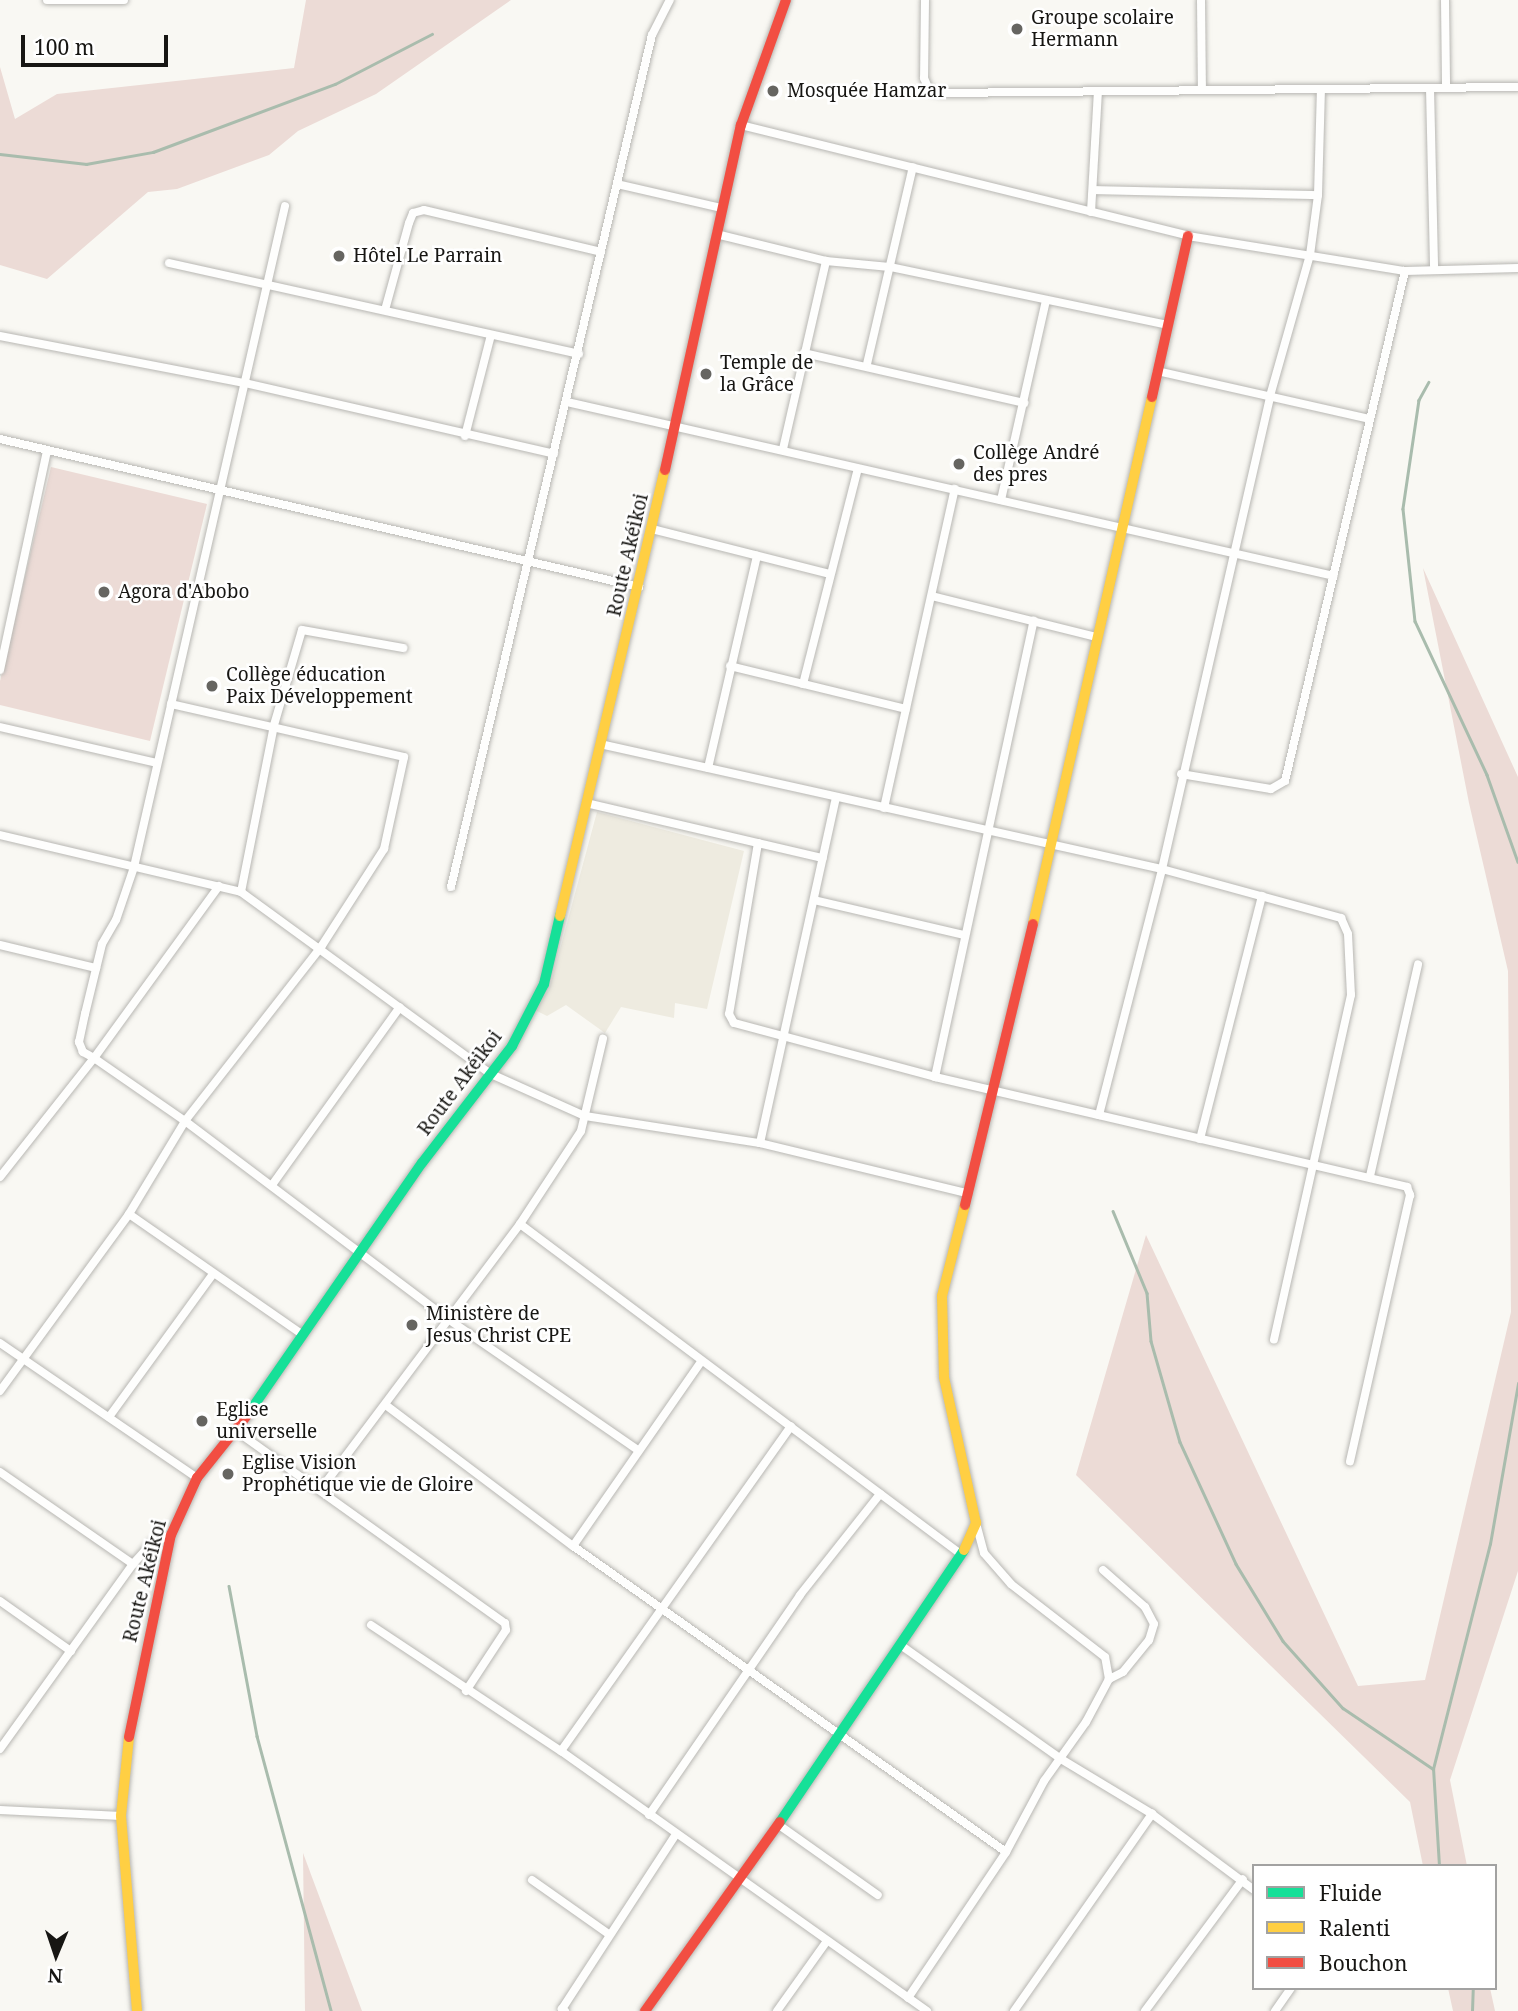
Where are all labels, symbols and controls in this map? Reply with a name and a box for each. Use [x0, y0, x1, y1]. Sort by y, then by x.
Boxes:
place label: Groupe scolaire Hermann [1031, 7, 1174, 51]
scale bar [24, 21, 172, 65]
marker: Groupe scolaire Hermann [1009, 21, 1025, 37]
text: 100 m [34, 33, 95, 61]
place label: Mosquée Hamzar [787, 80, 946, 102]
marker: Mosquée Hamzar [765, 83, 781, 99]
place label: Hôtel Le Parrain [353, 245, 502, 267]
marker: Hôtel Le Parrain [331, 248, 347, 264]
place label: Temple de la Grâce [720, 352, 813, 396]
marker: Temple de la Grâce [698, 366, 714, 382]
place label: Collège André des pres [973, 442, 1099, 486]
marker: Collège André des pres [951, 456, 967, 472]
street label: Route Akéikoi [603, 491, 653, 619]
place label: Agora d'Abobo [118, 581, 249, 603]
marker: Agora d'Abobo [96, 584, 112, 600]
place label: Collège éducation Paix Développement [226, 664, 413, 708]
marker: Collège éducation Paix Développement [204, 678, 220, 694]
street label: Route Akéikoi [413, 1026, 507, 1140]
place label: Ministère de Jesus Christ CPE [426, 1303, 571, 1347]
marker: Ministère de Jesus Christ CPE [404, 1317, 420, 1333]
place label: Eglise universelle [216, 1399, 317, 1443]
marker: Eglise universelle [194, 1413, 210, 1429]
place label: Eglise Vision Prophétique vie de Gloire [242, 1452, 473, 1496]
marker: Eglise Vision Prophétique vie de Gloire [220, 1466, 236, 1482]
street label: Route Akéikoi [119, 1517, 171, 1645]
legend [1252, 1864, 1497, 1990]
text: Fluide [1319, 1879, 1382, 1907]
text: Ralenti [1319, 1914, 1390, 1942]
north arrow [21, 1920, 91, 1990]
text: Bouchon [1319, 1949, 1408, 1977]
text: N [47, 1963, 63, 1989]

